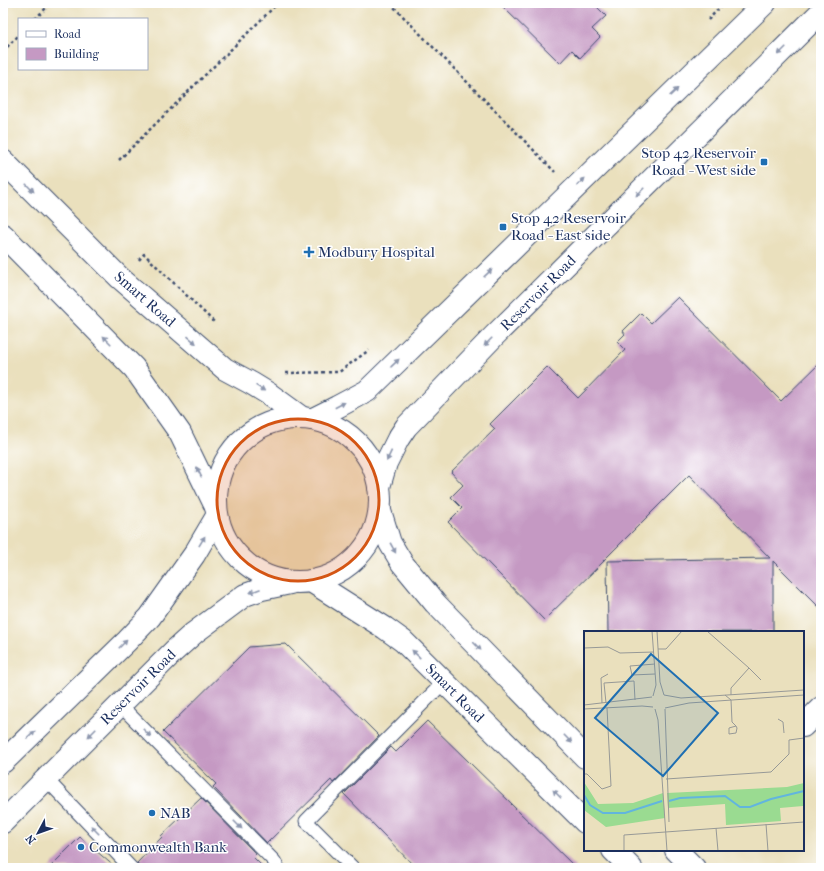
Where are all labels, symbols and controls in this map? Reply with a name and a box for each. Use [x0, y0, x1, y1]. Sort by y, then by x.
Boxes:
legend [18, 18, 148, 70]
text: Road [54, 27, 81, 41]
one-way arrow [778, 46, 787, 56]
text: Building [54, 47, 99, 61]
one-way arrow [669, 87, 679, 96]
place label: Stop 42 Reservoir Road - West side [641, 144, 757, 179]
marker: Stop 42 Reservoir Road - West side [759, 157, 769, 167]
one-way arrow [576, 177, 586, 187]
one-way arrow [26, 183, 35, 193]
one-way arrow [635, 187, 645, 197]
place label: Stop 42 Reservoir Road - East side [511, 209, 626, 244]
marker: Stop 42 Reservoir Road - East side [498, 222, 508, 232]
place label: Modbury Hospital [318, 243, 435, 261]
marker: Modbury Hospital [303, 246, 315, 258]
street label: Reservoir Road [496, 251, 580, 335]
street label: Smart Road [111, 267, 180, 331]
one-way arrow [483, 268, 493, 278]
one-way arrow [102, 335, 112, 345]
one-way arrow [187, 335, 196, 344]
one-way arrow [483, 337, 493, 347]
one-way arrow [390, 359, 400, 368]
one-way arrow [255, 384, 265, 392]
one-way arrow [334, 402, 346, 409]
one-way arrow [386, 450, 392, 461]
one-way arrow [196, 466, 202, 478]
one-way arrow [199, 535, 206, 547]
one-way arrow [390, 542, 396, 554]
one-way arrow [249, 589, 261, 595]
inset map [584, 631, 804, 851]
one-way arrow [119, 639, 128, 649]
one-way arrow [472, 641, 482, 651]
street label: Reservoir Road [96, 645, 180, 729]
one-way arrow [411, 649, 421, 659]
street label: Smart Road [422, 660, 489, 727]
one-way arrow [87, 728, 97, 737]
one-way arrow [142, 728, 152, 738]
one-way arrow [26, 730, 36, 740]
one-way arrow [563, 734, 573, 744]
one-way arrow [552, 789, 562, 799]
place label: NAB [160, 804, 191, 822]
marker: NAB [147, 808, 157, 818]
north arrow [18, 813, 58, 853]
one-way arrow [234, 820, 243, 830]
one-way arrow [90, 825, 100, 835]
text: N [23, 831, 38, 847]
place label: Commonwealth Bank [89, 838, 227, 856]
marker: Commonwealth Bank [76, 842, 86, 852]

